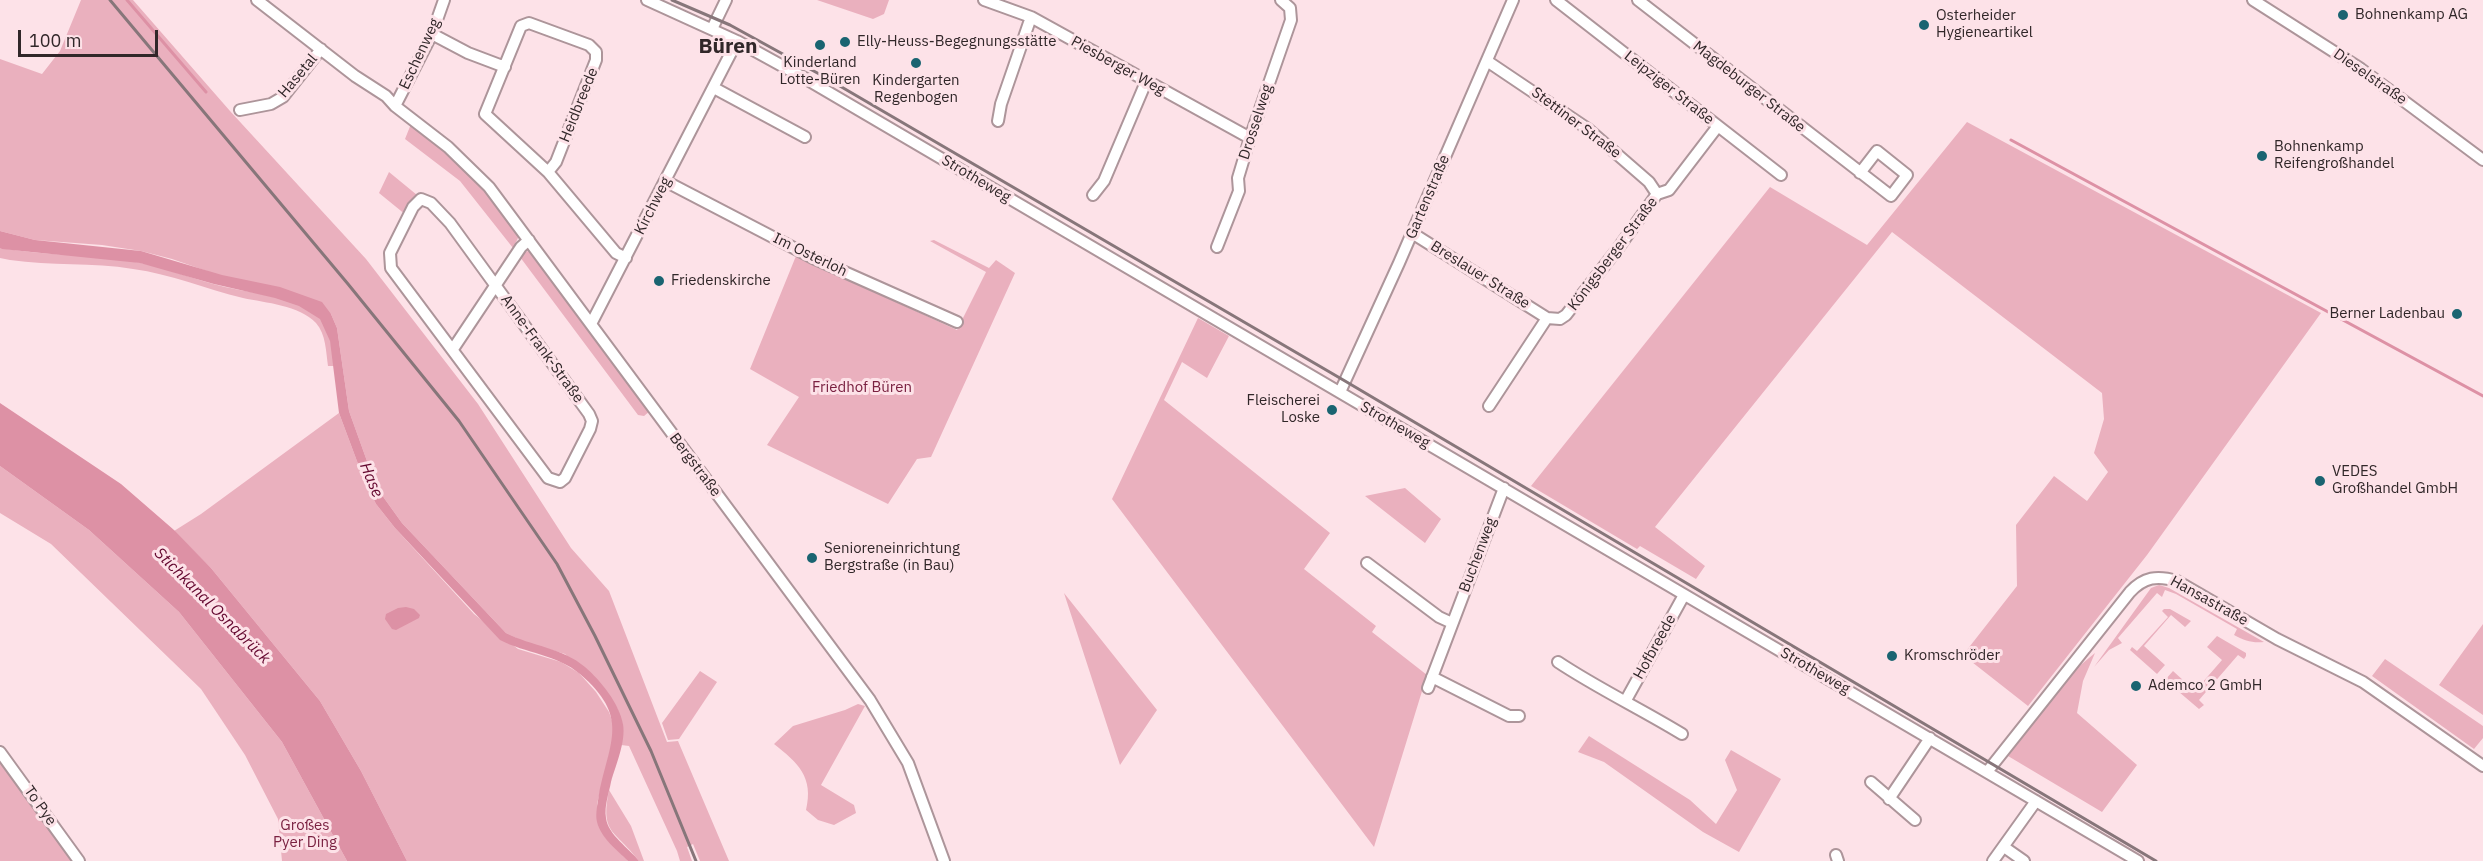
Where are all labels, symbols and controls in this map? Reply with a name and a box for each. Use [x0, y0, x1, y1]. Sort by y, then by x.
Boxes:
place label: Bohnenkamp AG [2355, 6, 2468, 24]
place label: Osterheider Hygieneartikel [1936, 7, 2033, 42]
marker: Bohnenkamp AG [2336, 8, 2350, 22]
street label: Eschenweg [396, 16, 444, 92]
scale bar [21, 18, 160, 56]
marker: Osterheider Hygieneartikel [1917, 18, 1931, 32]
text: 100 m [29, 29, 81, 52]
place label: Elly-Heuss-Begegnungsstätte [857, 33, 1056, 51]
street label: Piesberger Weg [1068, 33, 1168, 99]
district label: Büren [698, 34, 758, 60]
marker: Elly-Heuss-Begegnungsstätte [838, 35, 852, 49]
marker: Kinderland Lotte-Büren [813, 38, 827, 52]
street label: Magdeburger Straße [1689, 38, 1809, 136]
street label: Dieselstraße [2330, 45, 2410, 109]
street label: Leipziger Straße [1620, 47, 1718, 129]
street label: Hasetal [275, 50, 321, 102]
place label: Kinderland Lotte-Büren [780, 54, 860, 89]
marker: Kindergarten Regenbogen [909, 56, 923, 70]
street label: Heidbreede [556, 65, 602, 145]
place label: Kindergarten Regenbogen [872, 72, 960, 107]
street label: Drosselweg [1235, 82, 1277, 162]
street label: Stettiner Straße [1528, 84, 1624, 162]
place label: Bohnenkamp Reifengroßhandel [2274, 138, 2394, 173]
marker: Bohnenkamp Reifengroßhandel [2255, 149, 2269, 163]
street label: Strotheweg [938, 151, 1014, 207]
street label: Gartenstraße [1402, 152, 1454, 242]
street label: Kirchweg [631, 174, 675, 238]
street label: Königsberger Straße [1564, 194, 1662, 314]
street label: Im Osterloh [770, 229, 850, 281]
street label: Breslauer Straße [1427, 237, 1533, 313]
place label: Friedenskirche [671, 272, 771, 290]
marker: Friedenskirche [652, 274, 666, 288]
street label: Anne-Frank-Straße [497, 291, 587, 407]
place label: Berner Ladenbau [2329, 305, 2445, 323]
marker: Berner Ladenbau [2450, 307, 2464, 321]
park label: Friedhof Büren [812, 379, 912, 397]
place label: Fleischerei Loske [1247, 392, 1320, 427]
street label: Strotheweg [1357, 398, 1433, 452]
marker: Fleischerei Loske [1325, 403, 1339, 417]
street label: Bergstraße [665, 430, 725, 500]
water label: Hase [355, 460, 387, 500]
place label: VEDES Großhandel GmbH [2332, 463, 2458, 498]
marker: VEDES Großhandel GmbH [2313, 474, 2327, 488]
street label: Buchenweg [1456, 515, 1500, 595]
place label: Senioreneinrichtung Bergstraße (in Bau) [824, 540, 960, 575]
water label: Stichkanal Osnabrück [150, 544, 274, 668]
marker: Senioreneinrichtung Bergstraße (in Bau) [805, 551, 819, 565]
street label: Hansastraße [2167, 572, 2251, 630]
street label: Hofbreede [1630, 611, 1680, 683]
street label: Strotheweg [1777, 644, 1853, 698]
place label: Kromschröder [1904, 647, 2000, 665]
marker: Kromschröder [1885, 649, 1899, 663]
place label: Ademco 2 GmbH [2148, 677, 2262, 695]
marker: Ademco 2 GmbH [2129, 679, 2143, 693]
street label: To Pye [20, 783, 60, 829]
park label: Großes Pyer Ding [273, 817, 337, 852]

